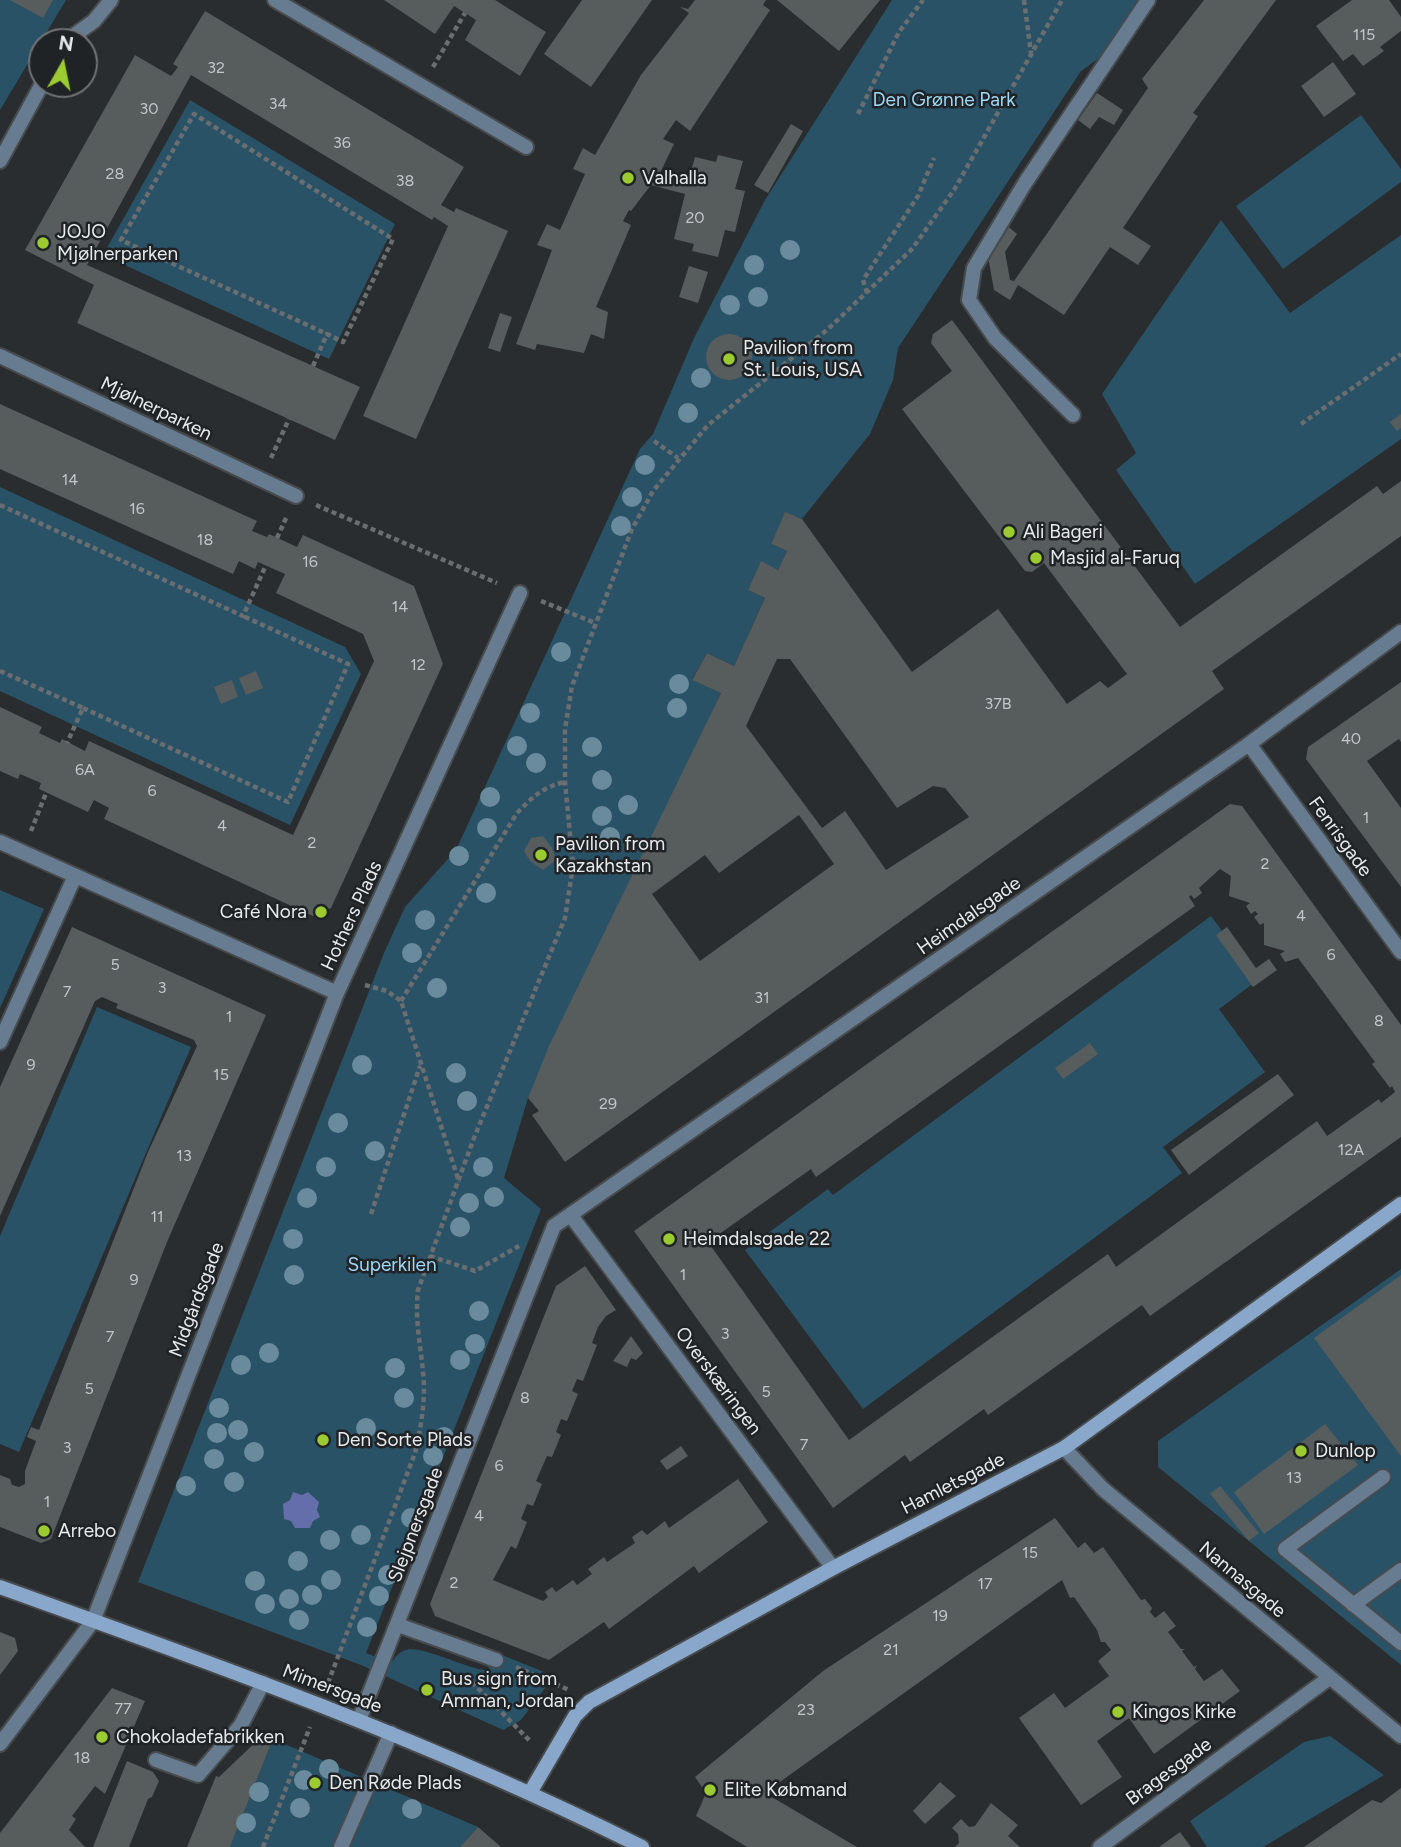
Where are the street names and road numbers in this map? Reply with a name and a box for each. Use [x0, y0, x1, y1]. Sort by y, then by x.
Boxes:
street label: Mjølnerparken [97, 372, 215, 446]
street label: Fenrisgade [1303, 793, 1377, 881]
street label: Hothers Plads [317, 858, 387, 974]
street label: Heimdalsgade [913, 872, 1025, 960]
street label: Midgårdsgade [165, 1239, 229, 1361]
street label: Overskæringen [670, 1323, 766, 1439]
street label: Hamletsgade [897, 1448, 1009, 1520]
street label: Slejpnersgade [384, 1464, 448, 1586]
street label: Nannasgade [1194, 1537, 1290, 1623]
street label: Mimersgade [279, 1660, 385, 1718]
street label: Bragesgade [1122, 1733, 1216, 1811]

